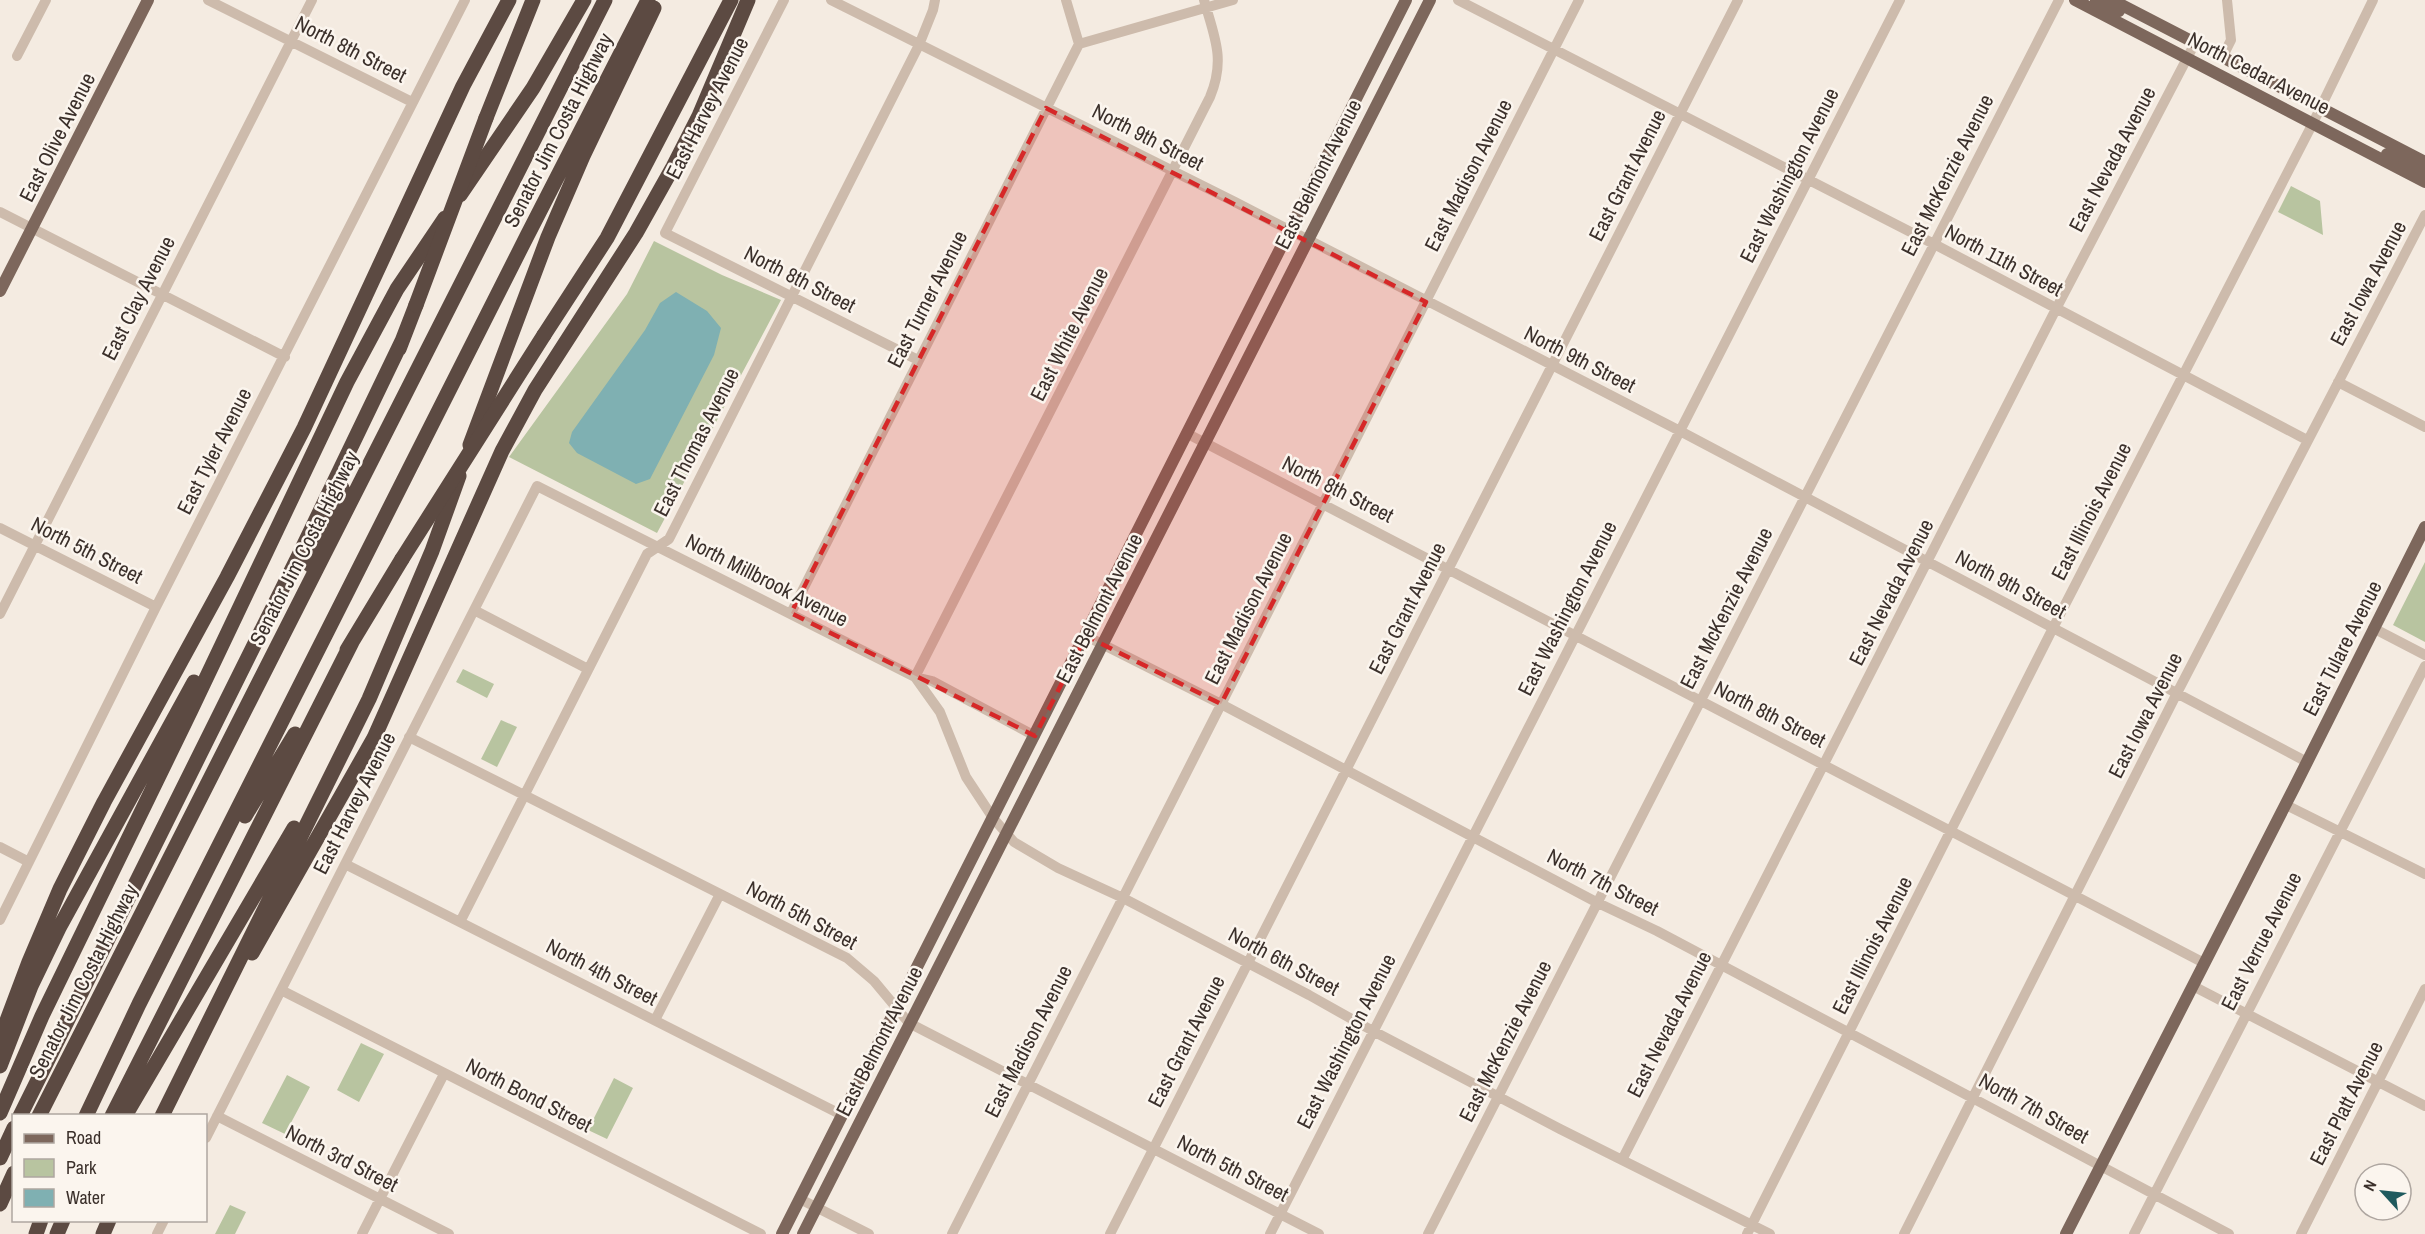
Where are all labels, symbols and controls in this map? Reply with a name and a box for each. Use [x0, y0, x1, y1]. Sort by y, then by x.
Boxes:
street label: North 8th Street [290, 8, 412, 90]
street label: North Cedar Avenue [2183, 25, 2335, 121]
street label: Senator Jim Costa Highway [496, 28, 620, 232]
street label: East Harvey Avenue [659, 32, 755, 184]
street label: East Olive Avenue [12, 67, 102, 207]
street label: East Nevada Avenue [2062, 81, 2162, 237]
street label: East Washington Avenue [1732, 83, 1846, 267]
street label: East McKenzie Avenue [1894, 89, 2000, 261]
street label: East Belmont Avenue [1268, 94, 1368, 254]
street label: East Madison Avenue [1417, 94, 1519, 256]
street label: North 9th Street [1087, 96, 1209, 178]
street label: East Grant Avenue [1581, 104, 1673, 246]
street label: East Iowa Avenue [2323, 215, 2413, 351]
street label: North 11th Street [1940, 217, 2068, 303]
street label: East Turner Avenue [880, 226, 974, 372]
street label: East Clay Avenue [94, 231, 182, 365]
street label: North 8th Street [739, 238, 861, 320]
street label: East White Avenue [1023, 262, 1115, 406]
street label: North 9th Street [1519, 318, 1641, 400]
street label: East Thomas Avenue [646, 363, 746, 521]
street label: East Tyler Avenue [170, 383, 258, 519]
street label: East Illinois Avenue [2044, 437, 2138, 585]
street label: Senator Jim Costa Highway [242, 446, 366, 650]
street label: North 8th Street [1277, 448, 1399, 530]
street label: North 5th Street [26, 509, 148, 591]
street label: East Nevada Avenue [1842, 514, 1940, 670]
street label: East Washington Avenue [1510, 516, 1624, 700]
street label: East McKenzie Avenue [1673, 522, 1779, 694]
street label: North Millbrook Avenue [681, 527, 853, 633]
street label: East Madison Avenue [1197, 527, 1299, 689]
street label: East Belmont Avenue [1049, 528, 1149, 688]
street label: East Grant Avenue [1361, 537, 1453, 679]
street label: North 9th Street [1951, 543, 2072, 625]
street label: East Tulare Avenue [2295, 575, 2389, 721]
street label: East Iowa Avenue [2101, 647, 2189, 783]
street label: North 8th Street [1709, 673, 1831, 755]
street label: East Harvey Avenue [306, 727, 402, 879]
street label: North 7th Street [1542, 841, 1664, 923]
street label: East Verrue Avenue [2214, 867, 2308, 1015]
street label: East Illinois Avenue [1825, 871, 1919, 1019]
street label: North 5th Street [742, 874, 863, 956]
street label: Senator Jim Costa Highway [21, 879, 145, 1083]
street label: North 6th Street [1224, 920, 1345, 1002]
street label: North 4th Street [541, 931, 663, 1013]
street label: East Nevada Avenue [1620, 946, 1718, 1102]
street label: East Washington Avenue [1289, 949, 1403, 1133]
street label: East McKenzie Avenue [1452, 955, 1558, 1127]
street label: East Madison Avenue [977, 960, 1079, 1122]
street label: East Belmont Avenue [829, 961, 929, 1121]
street label: East Grant Avenue [1140, 970, 1232, 1112]
street label: East Platt Avenue [2302, 1036, 2390, 1170]
street label: North Bond Street [461, 1051, 597, 1139]
street label: North 7th Street [1974, 1066, 2094, 1150]
legend [12, 1114, 207, 1222]
street label: North 3rd Street [281, 1117, 403, 1199]
text: Road [66, 1125, 101, 1150]
street label: North 5th Street [1172, 1127, 1294, 1209]
text: Park [66, 1155, 97, 1180]
north arrow [2353, 1162, 2413, 1222]
text: N [2358, 1176, 2382, 1194]
text: Water [66, 1185, 105, 1210]

